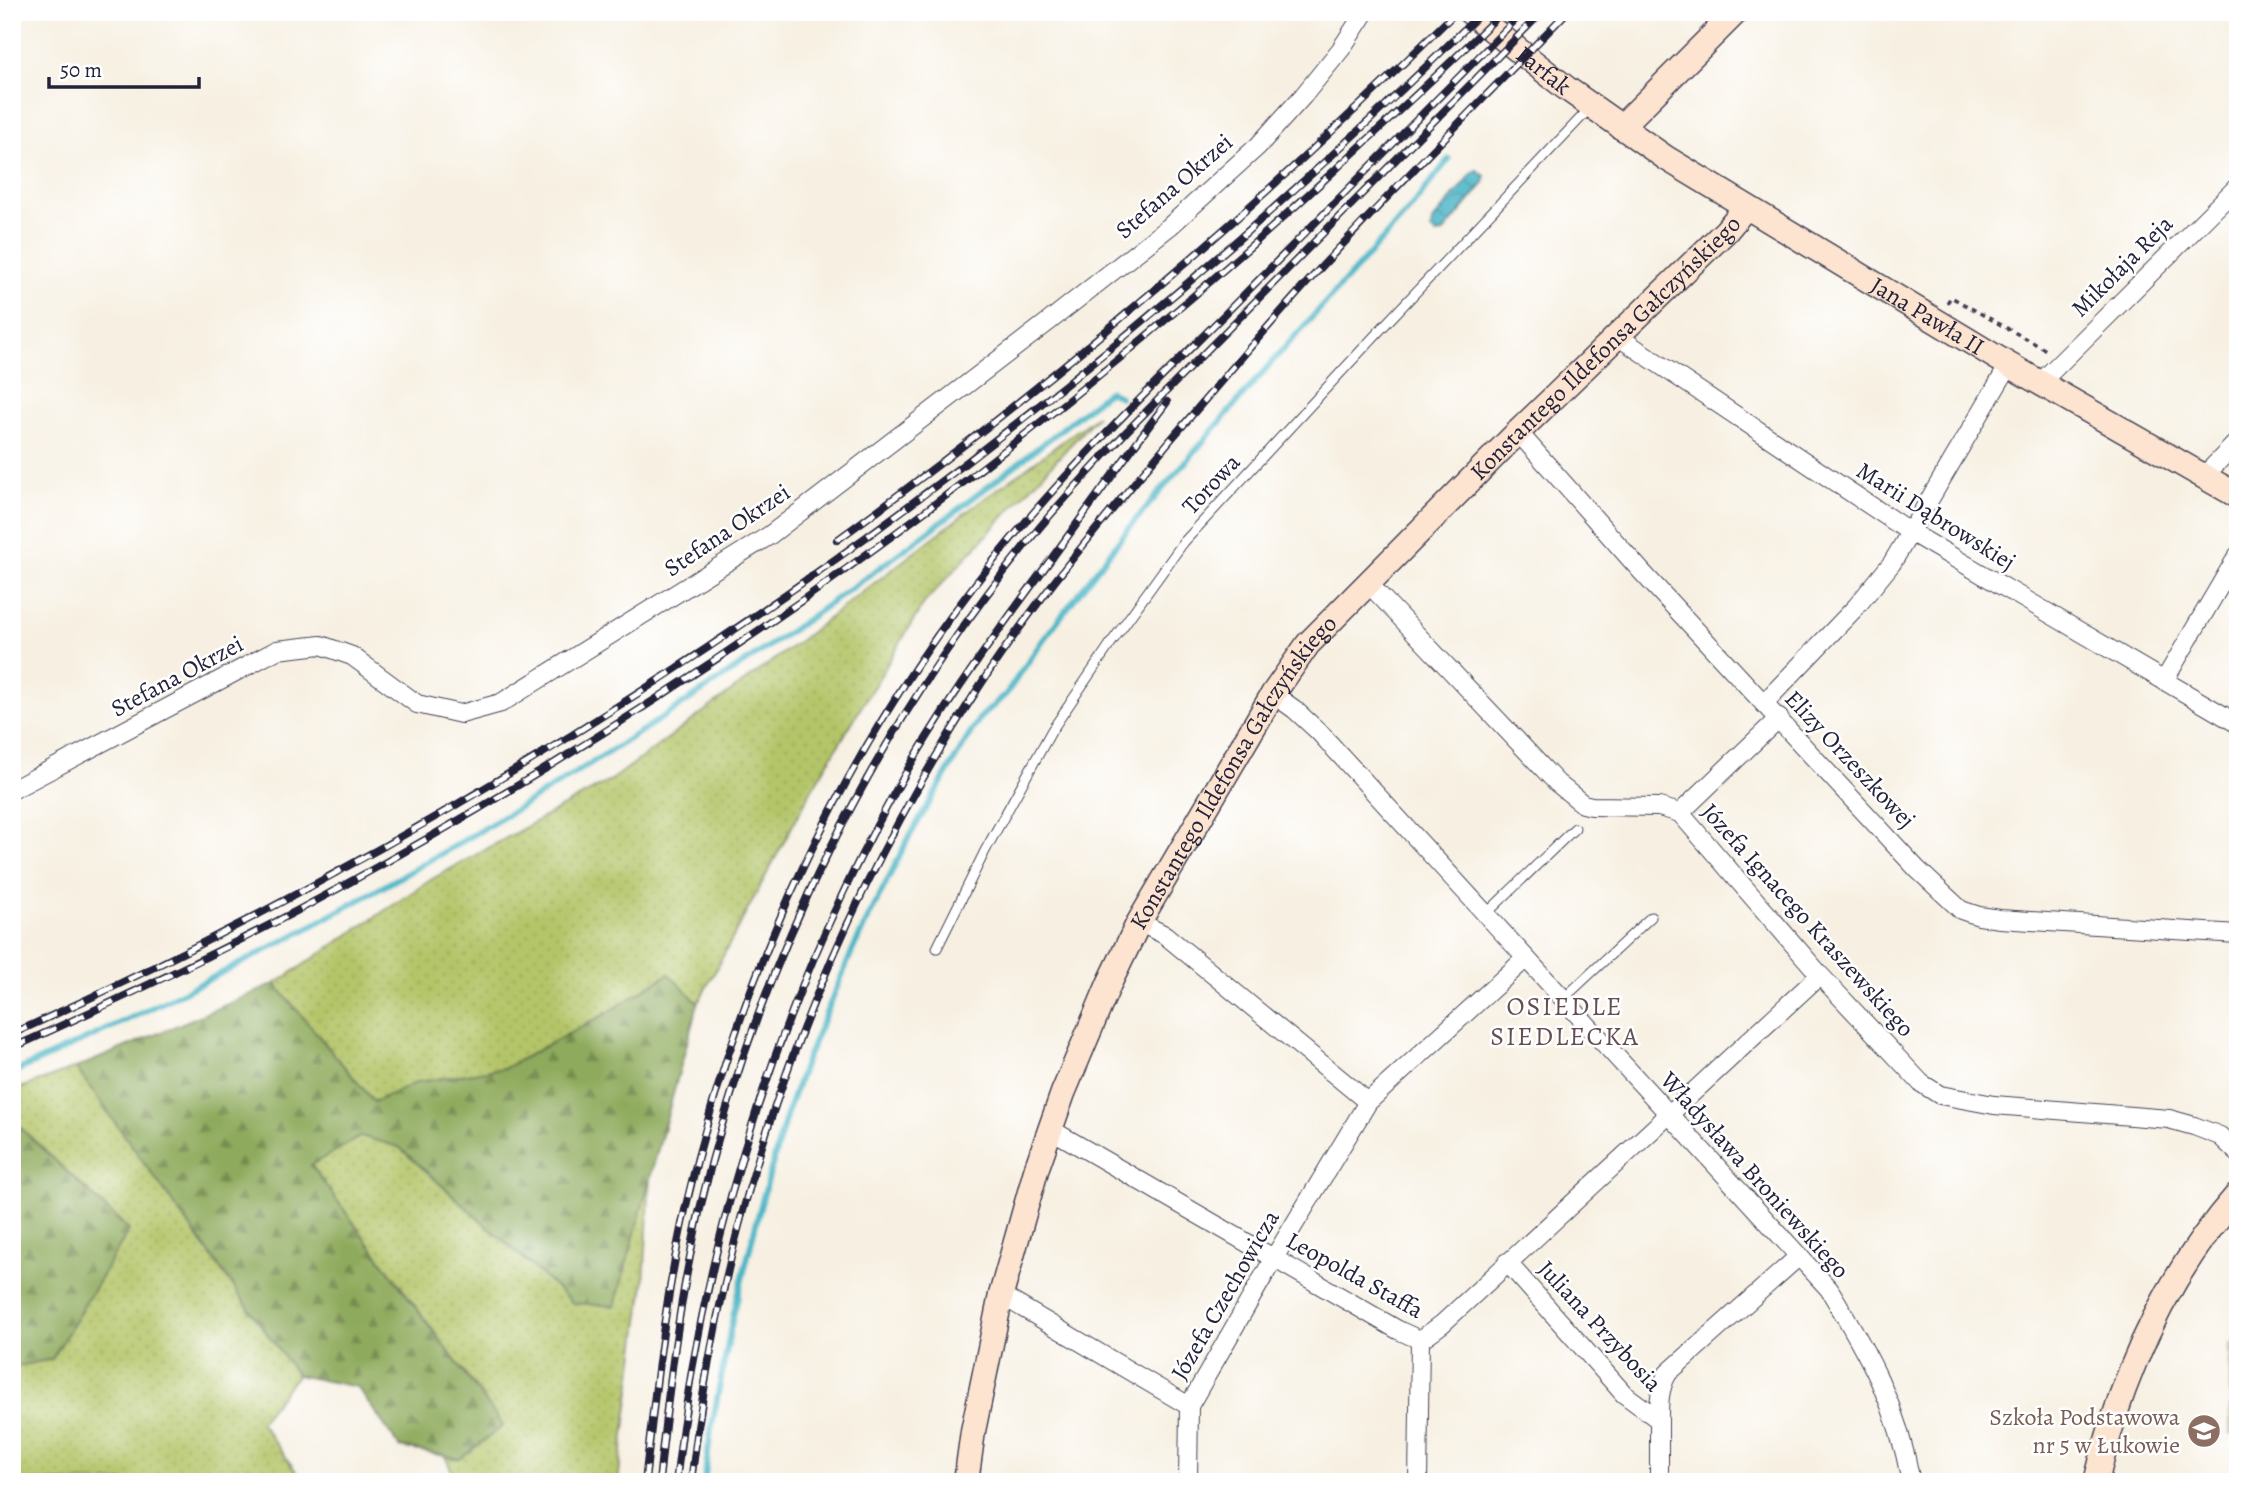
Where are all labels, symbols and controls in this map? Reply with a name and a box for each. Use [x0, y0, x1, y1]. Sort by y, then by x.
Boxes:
street label: Farfak [1509, 38, 1578, 102]
scale bar [49, 46, 200, 90]
text: 50 m [60, 56, 102, 84]
street label: Stefana Okrzei [1109, 126, 1239, 246]
street label: Mikołaja Reja [2064, 208, 2180, 324]
street label: Konstantego Ildefonsa Gałczyńskiego [1463, 209, 1748, 487]
street label: Jana Pawła II [1865, 269, 1990, 363]
street label: Torowa [1175, 446, 1248, 521]
street label: Marii Dąbrowskiej [1851, 454, 2021, 578]
street label: Stefana Okrzei [658, 476, 796, 584]
street label: Konstantego Ildefonsa Gałczyńskiego [1122, 608, 1344, 936]
street label: Stefana Okrzei [105, 628, 249, 724]
street label: Elizy Orzeszkowej [1778, 683, 1922, 835]
street label: Józefa Ignacego Kraszewskiego [1694, 796, 1922, 1044]
district label: OSIEDLE SIEDLECKA [1490, 989, 1640, 1054]
street label: Władysława Broniewskiego [1653, 1064, 1857, 1285]
street label: Józefa Czechowicza [1163, 1203, 1287, 1386]
street label: Leopolda Staffa [1281, 1224, 1430, 1326]
street label: Juliana Przybosia [1531, 1253, 1670, 1399]
place label: Szkoła Podstawowa nr 5 w Łukowie [1989, 1401, 2181, 1461]
school or university icon: Szkoła Podstawowa nr 5 w Łukowie [2185, 1412, 2223, 1450]

